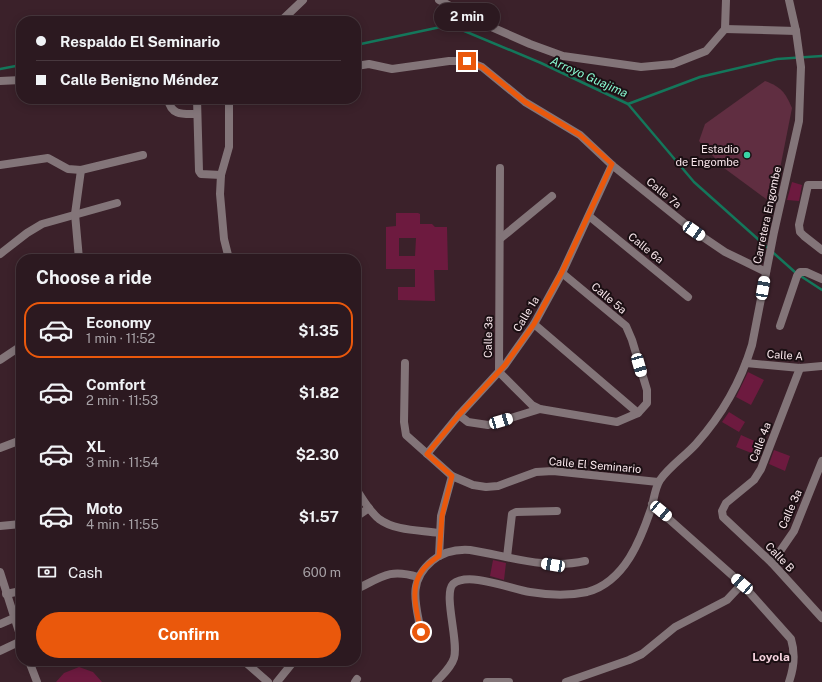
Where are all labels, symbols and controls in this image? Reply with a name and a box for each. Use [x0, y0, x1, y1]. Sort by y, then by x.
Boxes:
callout: 2 min [434, 3, 500, 31]
text: 2 min [450, 9, 484, 24]
text: Respaldo El Seminario [60, 33, 220, 50]
route end [458, 52, 476, 70]
water label: Arroyo Guajima [548, 54, 630, 100]
text: Calle Benigno Méndez [60, 71, 219, 88]
place label: Estadio de Engombe [675, 143, 739, 168]
marker: Estadio de Engombe [742, 150, 752, 160]
street label: Carretera Engombe [751, 165, 783, 265]
street label: Calle 7a [644, 175, 684, 211]
car [681, 219, 707, 243]
street label: Calle 6a [626, 230, 666, 266]
text: Choose a ride [36, 267, 152, 288]
car [755, 275, 771, 301]
street label: Calle 5a [589, 280, 629, 316]
street label: Calle 1a [511, 294, 541, 334]
icon: car [38, 312, 74, 348]
text: Economy [86, 314, 151, 331]
street label: Calle 3a [482, 316, 494, 358]
text: $1.35 [298, 322, 339, 339]
text: 1 min · 11:52 [86, 331, 155, 346]
street label: Calle A [766, 348, 804, 362]
car [630, 352, 648, 378]
icon: car [38, 374, 74, 410]
text: Comfort [86, 376, 146, 393]
text: $1.82 [299, 384, 339, 401]
text: 2 min · 11:53 [86, 393, 158, 408]
car [488, 412, 514, 430]
street label: Calle 4a [747, 420, 773, 464]
icon: car [38, 436, 74, 472]
text: XL [86, 438, 105, 455]
text: $2.30 [296, 446, 339, 463]
text: 3 min · 11:54 [86, 455, 159, 470]
street label: Calle El Seminario [548, 455, 642, 475]
street label: Calle 3a [776, 488, 804, 530]
icon: car [38, 498, 74, 534]
car [648, 499, 674, 523]
text: Moto [86, 500, 123, 517]
text: $1.57 [299, 508, 339, 525]
text: 4 min · 11:55 [86, 517, 159, 532]
street label: Calle B [763, 540, 797, 574]
car [540, 557, 566, 573]
icon: cash [36, 561, 58, 583]
text: Cash [68, 564, 103, 581]
text: 600 m [303, 565, 341, 580]
car [729, 572, 755, 596]
button: Confirm [36, 612, 341, 658]
route start [412, 623, 430, 641]
district label: Loyola [752, 650, 790, 664]

